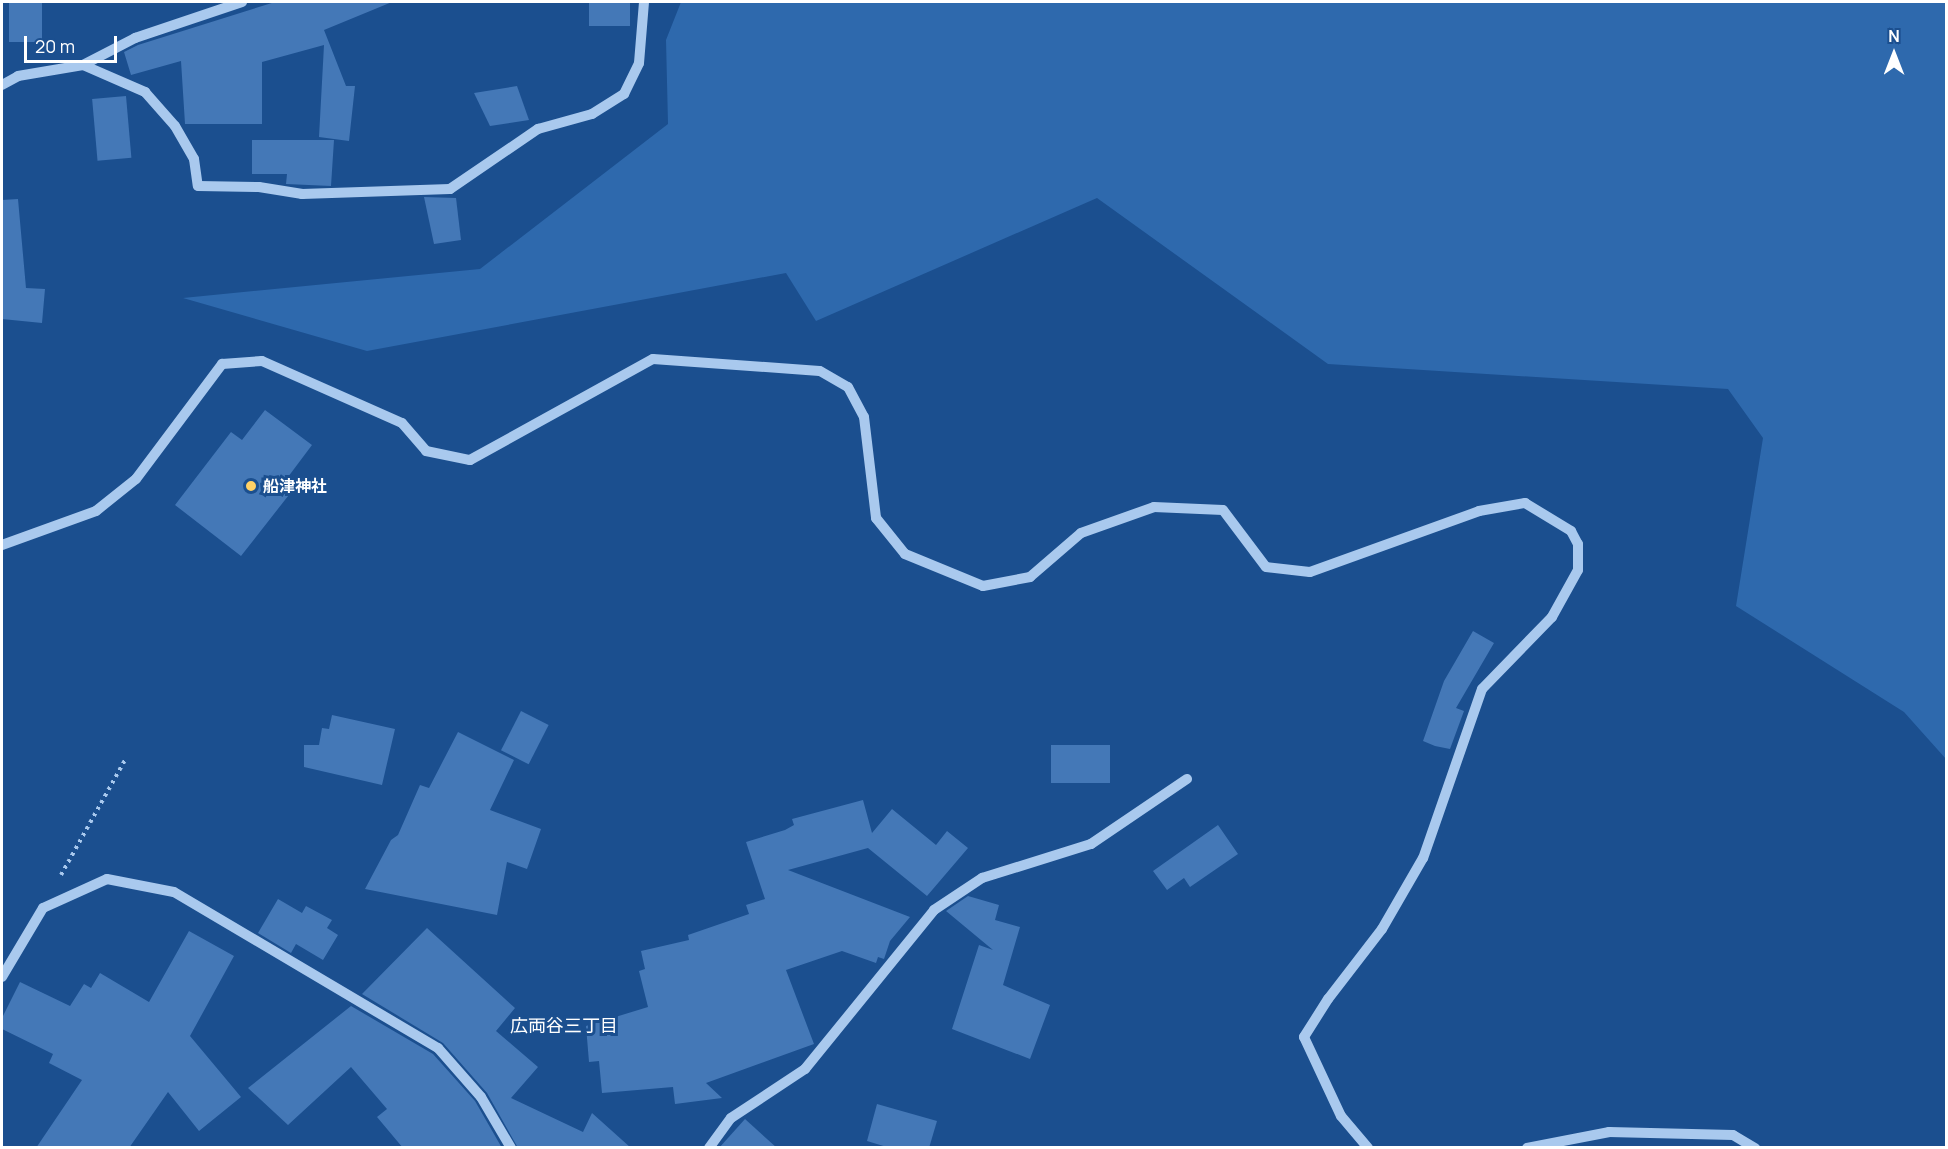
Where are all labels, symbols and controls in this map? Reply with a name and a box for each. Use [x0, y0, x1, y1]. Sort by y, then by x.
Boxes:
scale bar [27, 24, 120, 62]
north arrow [1864, 24, 1924, 84]
text: N [1888, 25, 1900, 47]
text: 20 m [35, 34, 75, 58]
place label: 船津神社 [263, 476, 327, 496]
marker: 船津神社 [244, 479, 258, 493]
district label: 広両谷三丁目 [510, 1014, 618, 1036]

